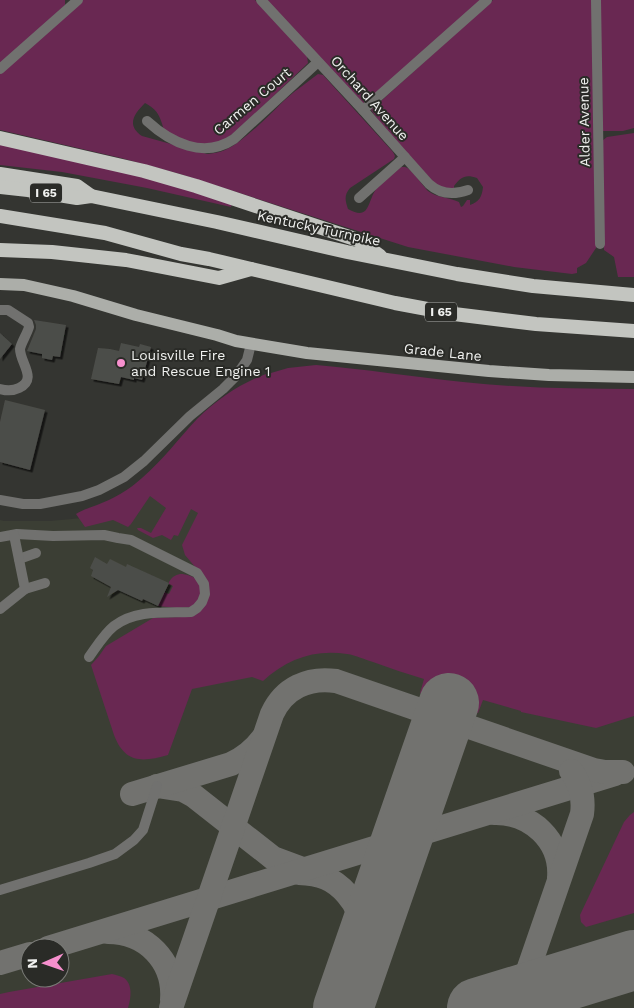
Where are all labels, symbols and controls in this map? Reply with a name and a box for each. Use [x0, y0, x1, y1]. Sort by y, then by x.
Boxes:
street label: Orchard Avenue [328, 52, 412, 144]
street label: Carmen Court [210, 64, 294, 138]
street label: Alder Avenue [575, 77, 593, 167]
road number: I 65 [30, 184, 62, 202]
street label: Kentucky Turnpike [256, 207, 382, 249]
road number: I 65 [425, 302, 457, 322]
street label: Grade Lane [403, 340, 483, 364]
place label: Louisville Fire and Rescue Engine 1 [131, 347, 270, 379]
marker: Louisville Fire and Rescue Engine 1 [115, 357, 127, 369]
north arrow [20, 938, 70, 988]
text: N [24, 958, 40, 969]

